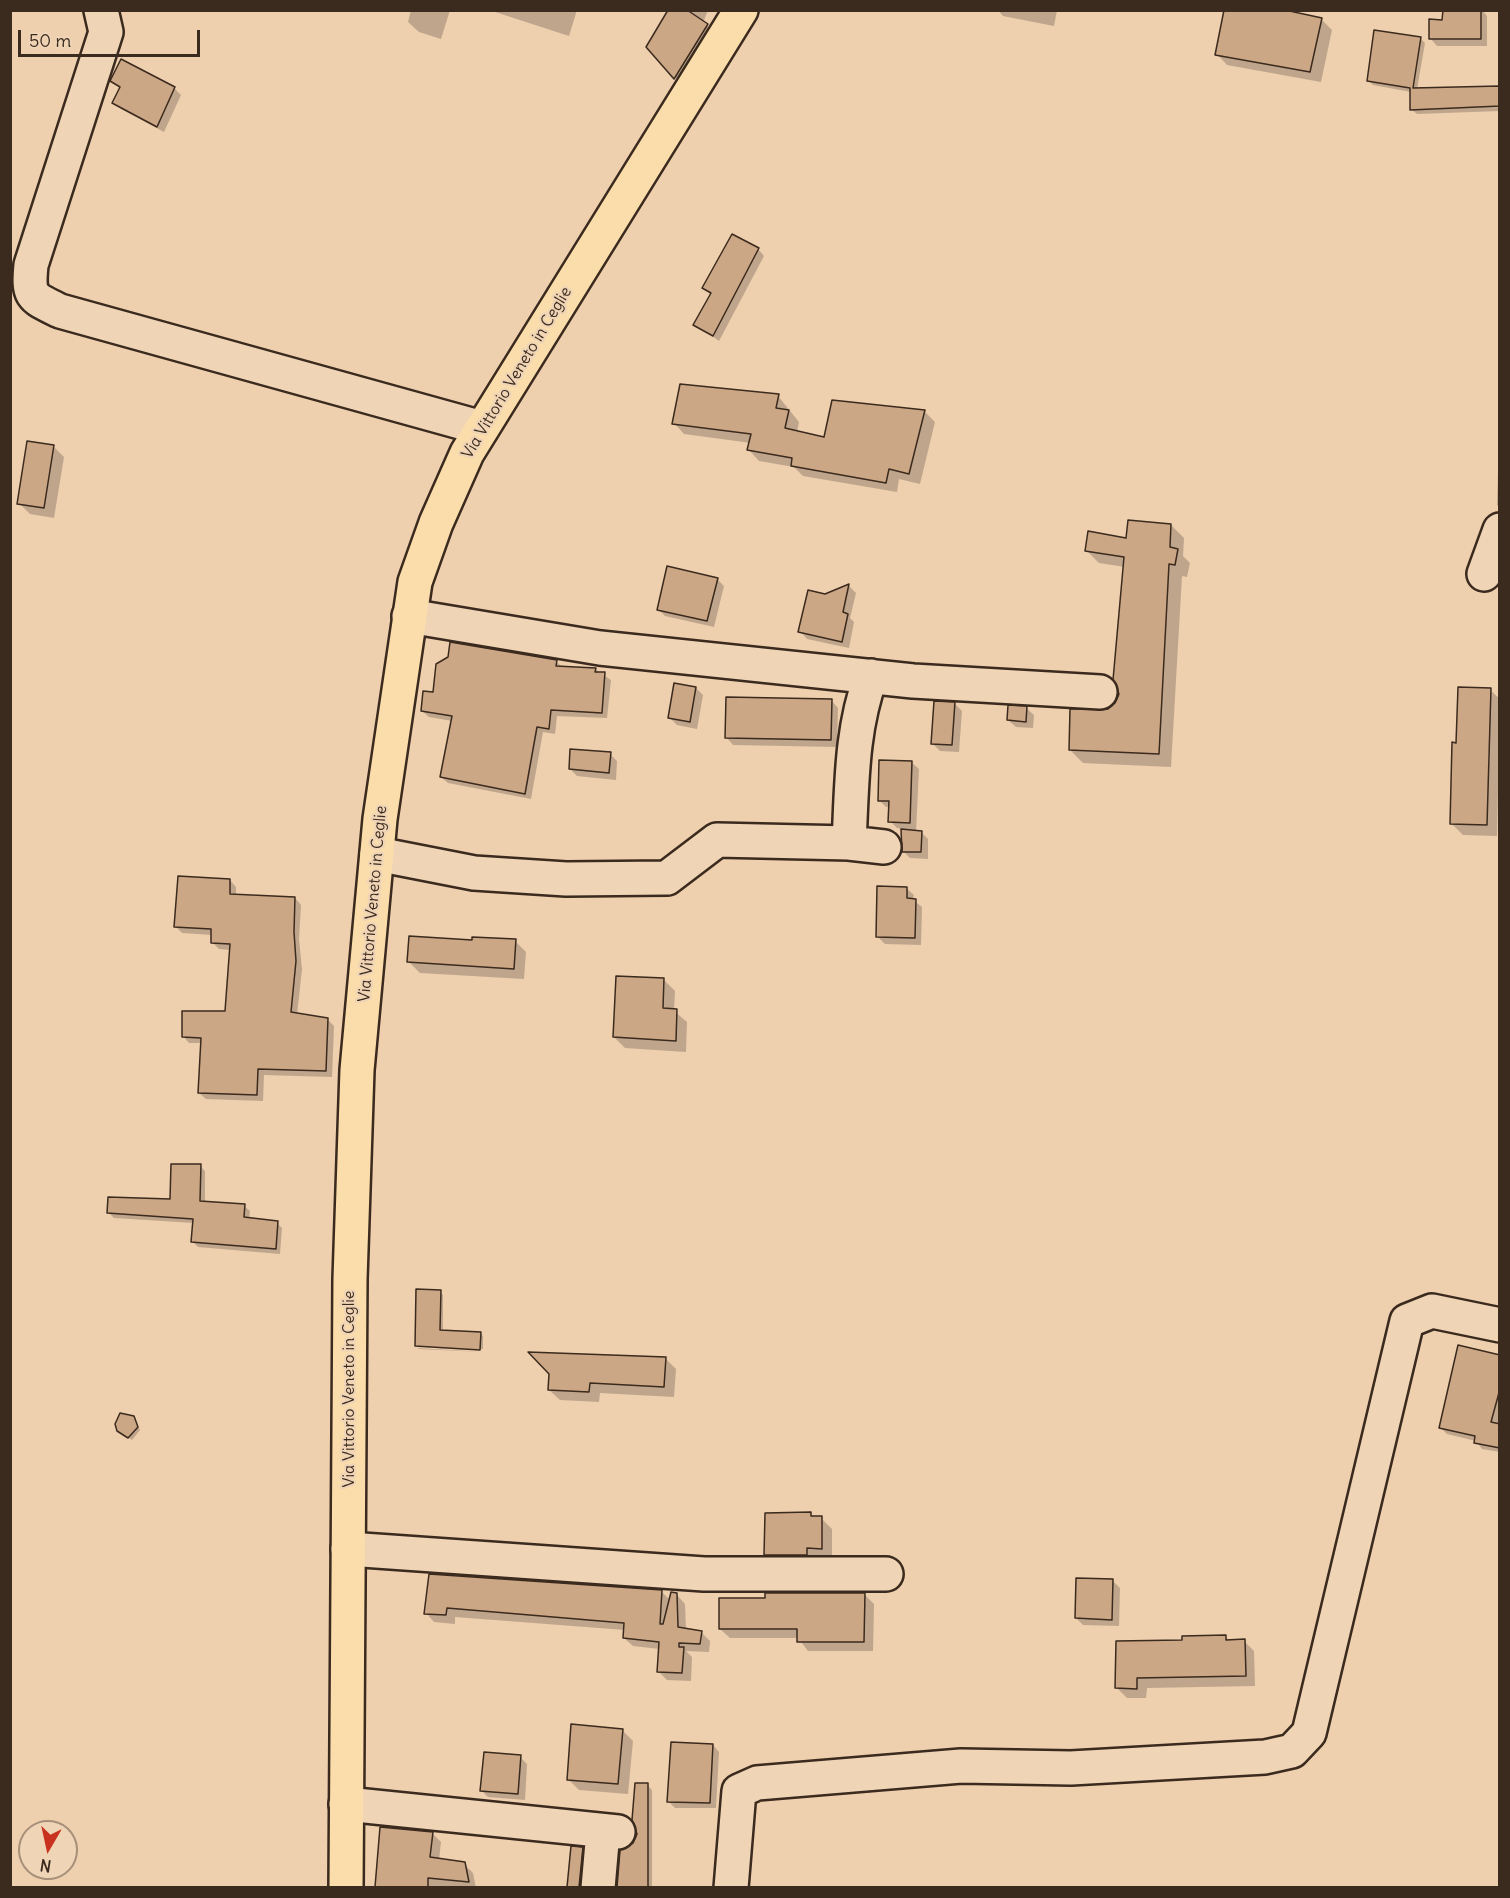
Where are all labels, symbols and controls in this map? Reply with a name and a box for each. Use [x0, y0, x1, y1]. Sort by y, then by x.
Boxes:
scale bar [21, 18, 202, 56]
text: 50 m [29, 29, 71, 52]
street label: Via Vittorio Veneto in Ceglie [458, 284, 576, 462]
street label: Via Vittorio Veneto in Ceglie [355, 805, 391, 1003]
street label: Via Vittorio Veneto in Ceglie [339, 1291, 359, 1487]
north arrow [18, 1820, 78, 1880]
text: N [38, 1855, 53, 1877]

